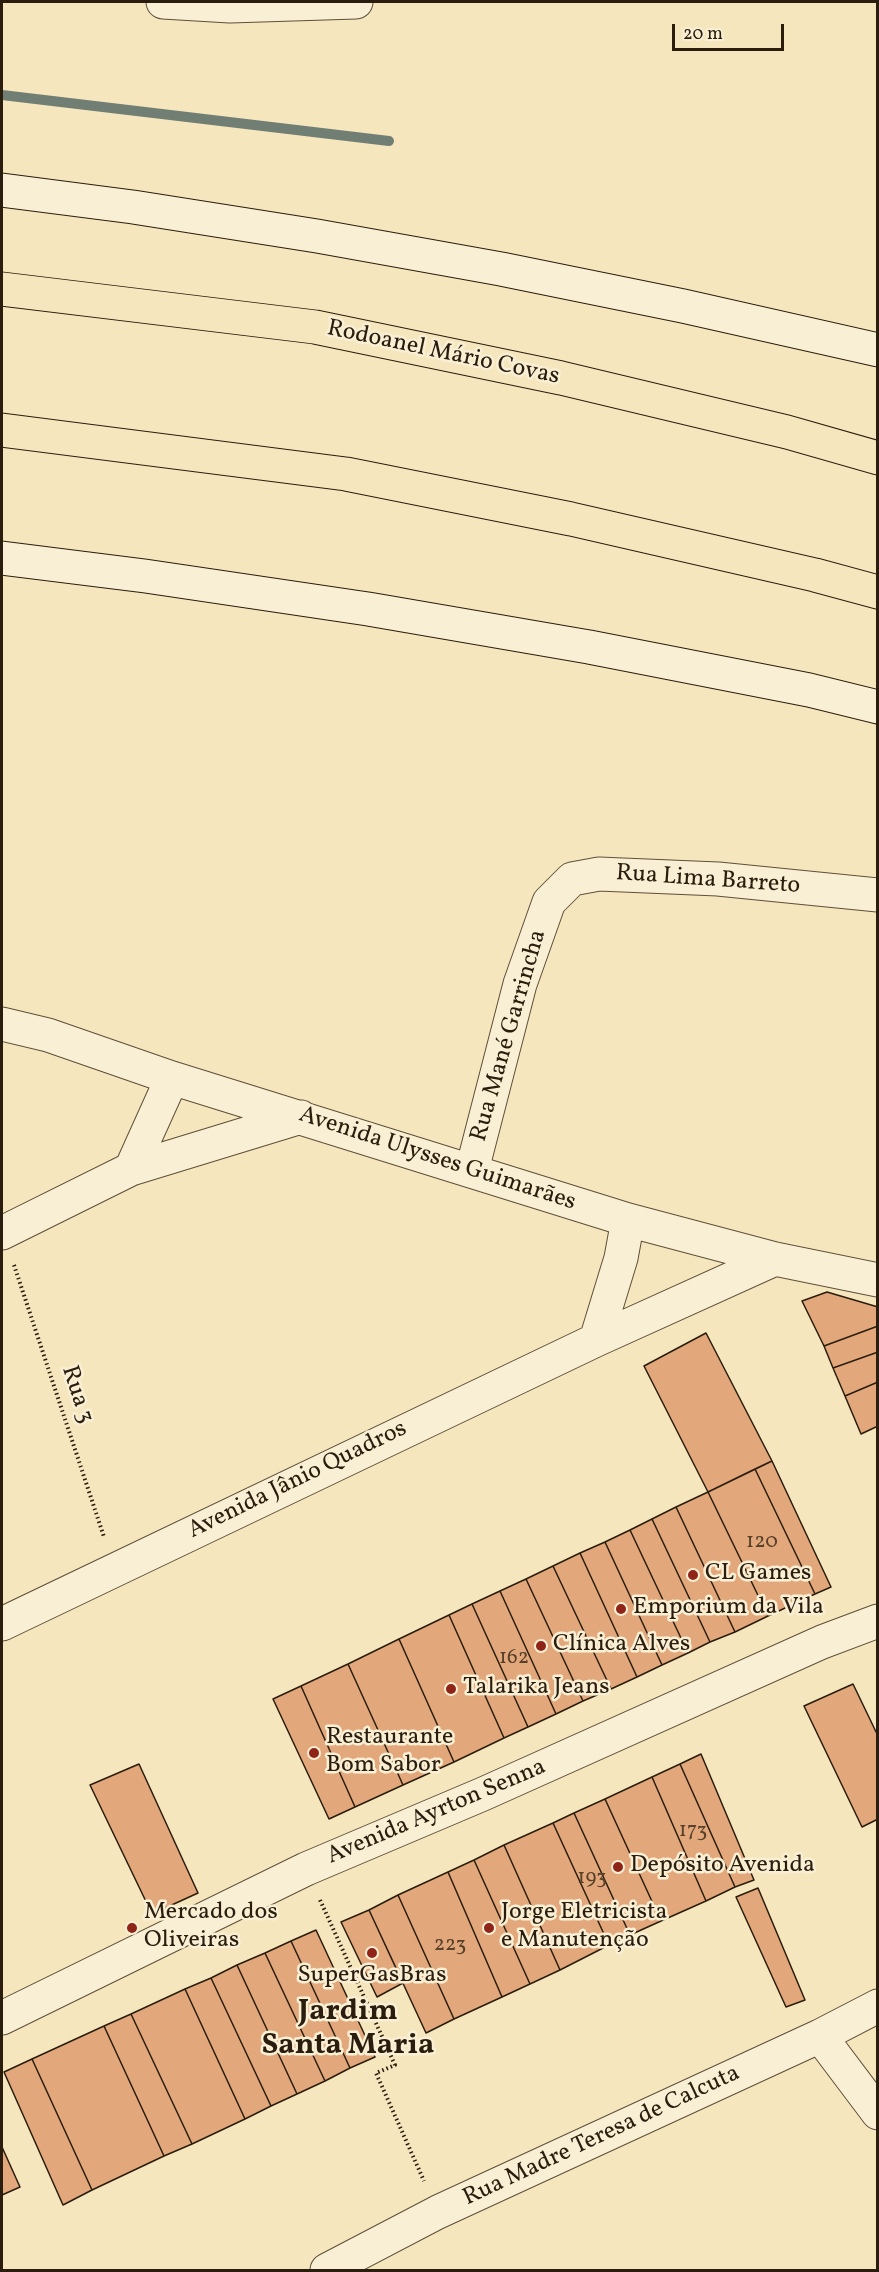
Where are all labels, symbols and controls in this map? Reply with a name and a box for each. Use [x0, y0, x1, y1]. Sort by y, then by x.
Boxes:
scale bar [675, 12, 788, 50]
text: 20 m [683, 22, 723, 47]
street label: Rodoanel Mário Covas [324, 315, 562, 393]
street label: Rua Lima Barreto [615, 860, 801, 902]
street label: Rua Mané Garrincha [466, 927, 554, 1145]
street label: Avenida Ulysses Guimarães [295, 1102, 579, 1218]
street label: Rua 3 [53, 1362, 99, 1428]
street label: Avenida Jânio Quadros [184, 1416, 412, 1546]
house number: 120 [746, 1530, 778, 1556]
place label: CL Games [705, 1561, 811, 1589]
marker: CL Games [686, 1568, 700, 1582]
place label: Emporium da Vila [633, 1595, 824, 1623]
marker: Emporium da Vila [614, 1602, 628, 1616]
place label: Clínica Alves [553, 1632, 690, 1660]
marker: Clínica Alves [534, 1639, 548, 1653]
house number: 162 [499, 1646, 529, 1672]
place label: Talarika Jeans [463, 1675, 610, 1703]
marker: Talarika Jeans [444, 1682, 458, 1696]
place label: Restaurante Bom Sabor [326, 1725, 453, 1781]
marker: Restaurante Bom Sabor [307, 1746, 321, 1760]
street label: Avenida Ayrton Senna [323, 1754, 551, 1872]
house number: 173 [679, 1819, 707, 1845]
place label: Depósito Avenida [630, 1853, 815, 1881]
marker: Depósito Avenida [611, 1860, 625, 1874]
house number: 193 [577, 1866, 607, 1892]
place label: Mercado dos Oliveiras [144, 1900, 278, 1956]
place label: Jorge Eletricista e Manutenção [501, 1900, 667, 1956]
marker: Mercado dos Oliveiras [125, 1921, 139, 1935]
marker: Jorge Eletricista e Manutenção [482, 1921, 496, 1935]
house number: 223 [434, 1933, 466, 1959]
marker: SuperGasBras [365, 1946, 379, 1960]
place label: SuperGasBras [298, 1963, 446, 1991]
district label: Jardim Santa Maria [262, 1995, 434, 2066]
street label: Rua Madre Teresa de Calcuta [459, 2060, 745, 2214]

